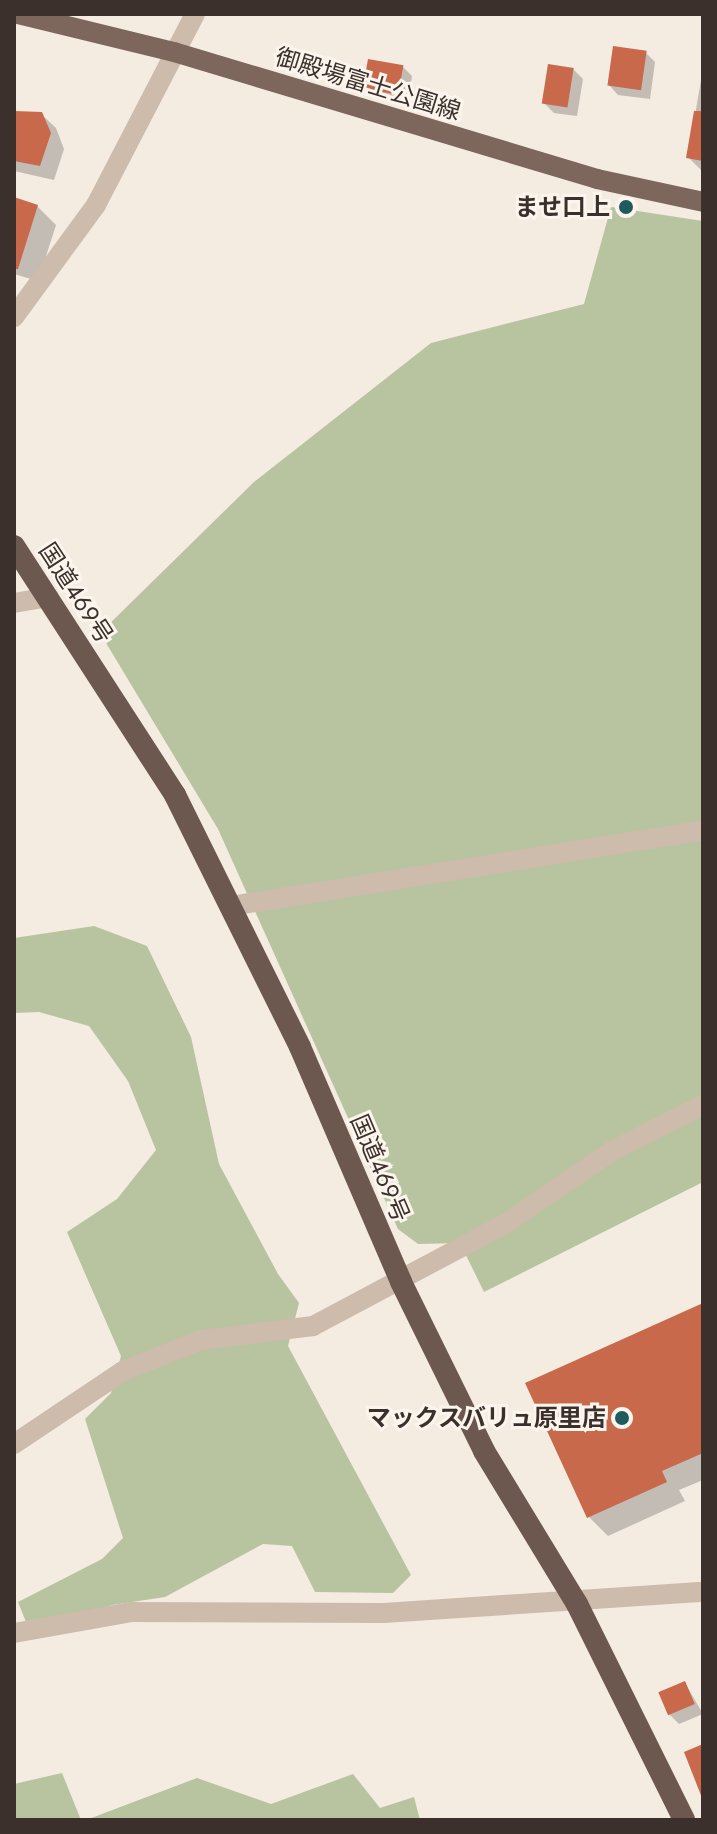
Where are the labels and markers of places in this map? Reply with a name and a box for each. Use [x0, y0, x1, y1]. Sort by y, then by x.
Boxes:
place label: ませ口上 [514, 193, 610, 221]
marker: ませ口上 [617, 198, 635, 216]
place label: マックスバリュ原里店 [366, 1404, 606, 1432]
marker: マックスバリュ原里店 [613, 1409, 631, 1427]

